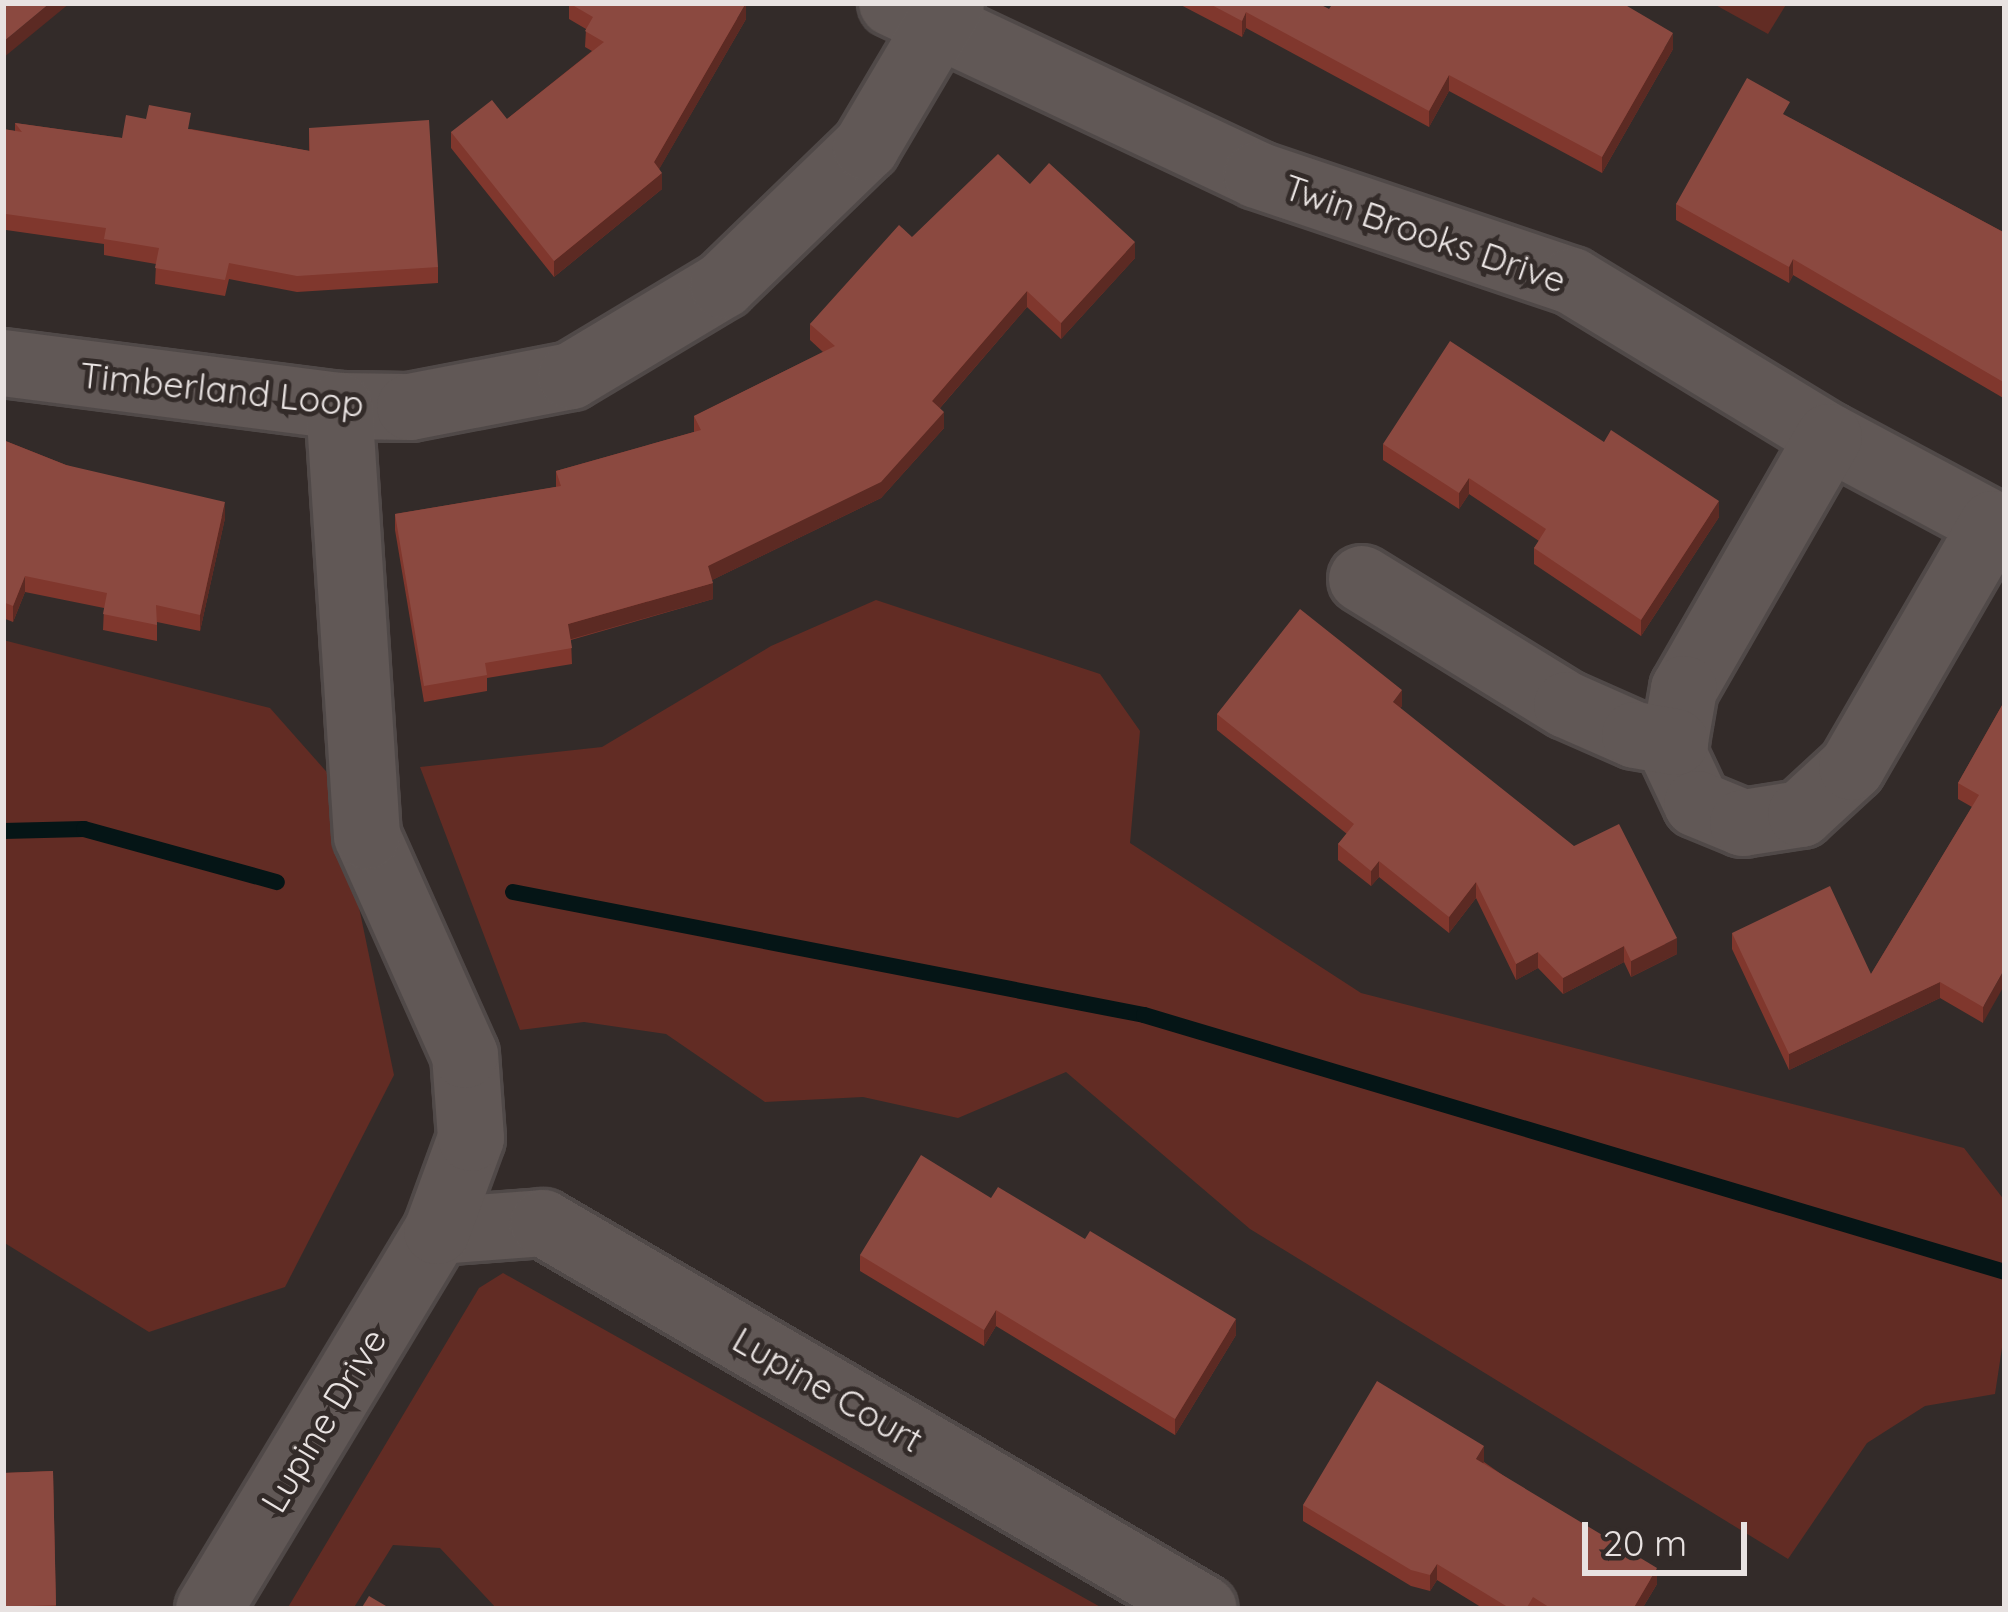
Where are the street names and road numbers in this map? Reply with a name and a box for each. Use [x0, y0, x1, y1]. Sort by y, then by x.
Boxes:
street label: Twin Brooks Drive [1278, 165, 1572, 301]
street label: Timberland Loop [78, 353, 366, 425]
street label: Lupine Court [725, 1317, 931, 1461]
street label: Lupine Drive [251, 1320, 395, 1520]

